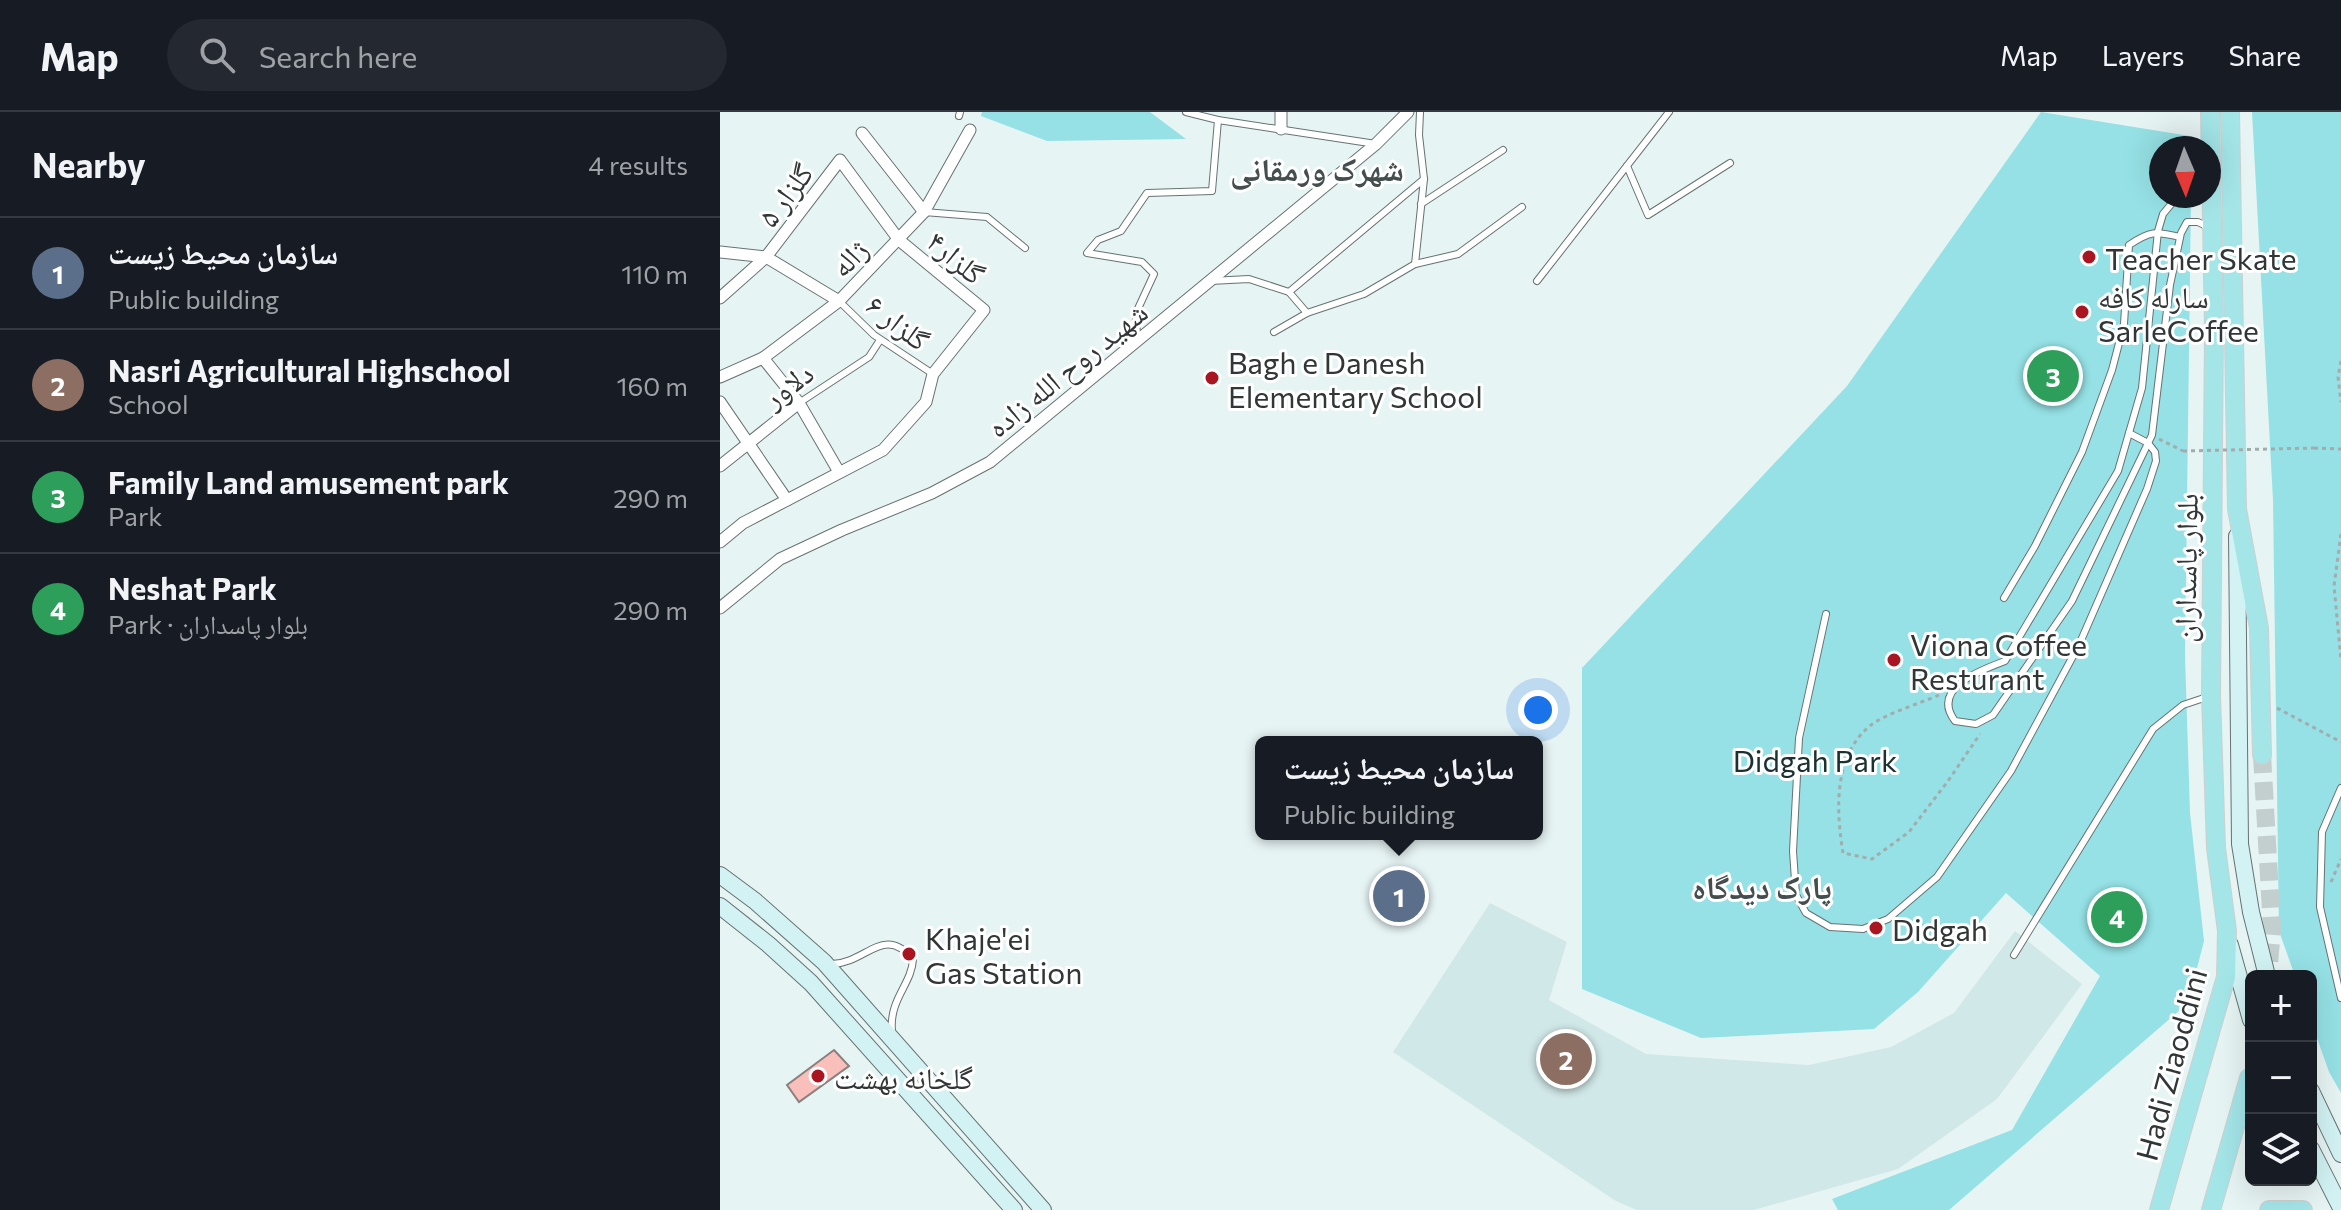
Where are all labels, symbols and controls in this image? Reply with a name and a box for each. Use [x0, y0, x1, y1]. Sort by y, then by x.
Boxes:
search box [167, 19, 727, 91]
text: Map [40, 32, 119, 79]
icon: search [195, 33, 239, 77]
text: Search here [259, 37, 417, 74]
text: Map [2000, 38, 2058, 72]
text: Layers [2102, 38, 2184, 72]
text: Share [2228, 38, 2301, 72]
north arrow [2149, 136, 2221, 208]
text: Nearby [32, 143, 146, 185]
district label: شهرک ورمقانی [1230, 148, 1404, 190]
text: 4 results [588, 149, 688, 180]
street label: گلزار ۵ [748, 155, 820, 233]
street label: گلزار۴ [921, 221, 993, 291]
street label: ژاله [821, 230, 875, 284]
text: سازمان محیط زیست [108, 233, 338, 270]
place label: Teacher Skate [2105, 239, 2296, 276]
marker: Teacher Skate [2080, 248, 2098, 266]
text: 1 [52, 258, 64, 289]
text: 110 m [621, 258, 688, 289]
place label: سارله کافه SarleCoffee [2098, 277, 2259, 348]
text: Public building [108, 283, 279, 314]
street label: گلزار ۶ [860, 285, 938, 357]
street label: شهید روح الله زاده [978, 292, 1156, 446]
marker: سارله کافه SarleCoffee [2073, 303, 2091, 321]
place label: Bagh e Danesh Elementary School [1228, 343, 1483, 414]
pin: 3 [2027, 346, 2079, 406]
text: Nasri Agricultural Highschool [108, 351, 511, 388]
street label: دلاور [754, 353, 820, 416]
marker: Bagh e Danesh Elementary School [1203, 369, 1221, 387]
text: 2 [51, 370, 65, 401]
text: 160 m [616, 370, 688, 401]
text: School [108, 388, 189, 419]
text: Family Land amusement park [108, 463, 509, 500]
text: 3 [50, 482, 66, 513]
text: 290 m [613, 482, 688, 513]
street label: بلوار پاسداران [2164, 493, 2206, 643]
text: Park [108, 500, 162, 531]
text: Neshat Park [108, 569, 277, 606]
text: 4 [50, 594, 66, 625]
text: 290 m [613, 594, 688, 625]
text: Park · بلوار پاسداران [108, 608, 308, 639]
place label: Viona Coffee Resturant [1910, 625, 2087, 696]
marker: Viona Coffee Resturant [1885, 651, 1903, 669]
your location [1518, 690, 1558, 730]
popup [1255, 736, 1543, 840]
park label: Didgah Park [1733, 741, 1897, 778]
text: سازمان محیط زیست [1284, 748, 1514, 785]
text: Public building [1284, 798, 1455, 829]
pin: 1 [1373, 866, 1425, 926]
district label: پارک دیدگاه [1692, 866, 1832, 907]
pin: 4 [2091, 887, 2143, 947]
place label: Didgah [1892, 910, 1988, 947]
place label: Khaje'ei Gas Station [925, 919, 1083, 990]
marker: Didgah [1867, 919, 1885, 937]
marker: Khaje'ei Gas Station [900, 945, 918, 963]
street label: Hadi Ziaoddini [2127, 964, 2213, 1164]
map controls [2245, 970, 2317, 1186]
button: + [2245, 970, 2317, 1042]
pin: 2 [1540, 1029, 1592, 1089]
button: − [2245, 1042, 2317, 1114]
place label: گلخانه بهشت [834, 1058, 973, 1096]
marker: گلخانه بهشت [809, 1067, 827, 1085]
button: layers [2245, 1114, 2317, 1186]

